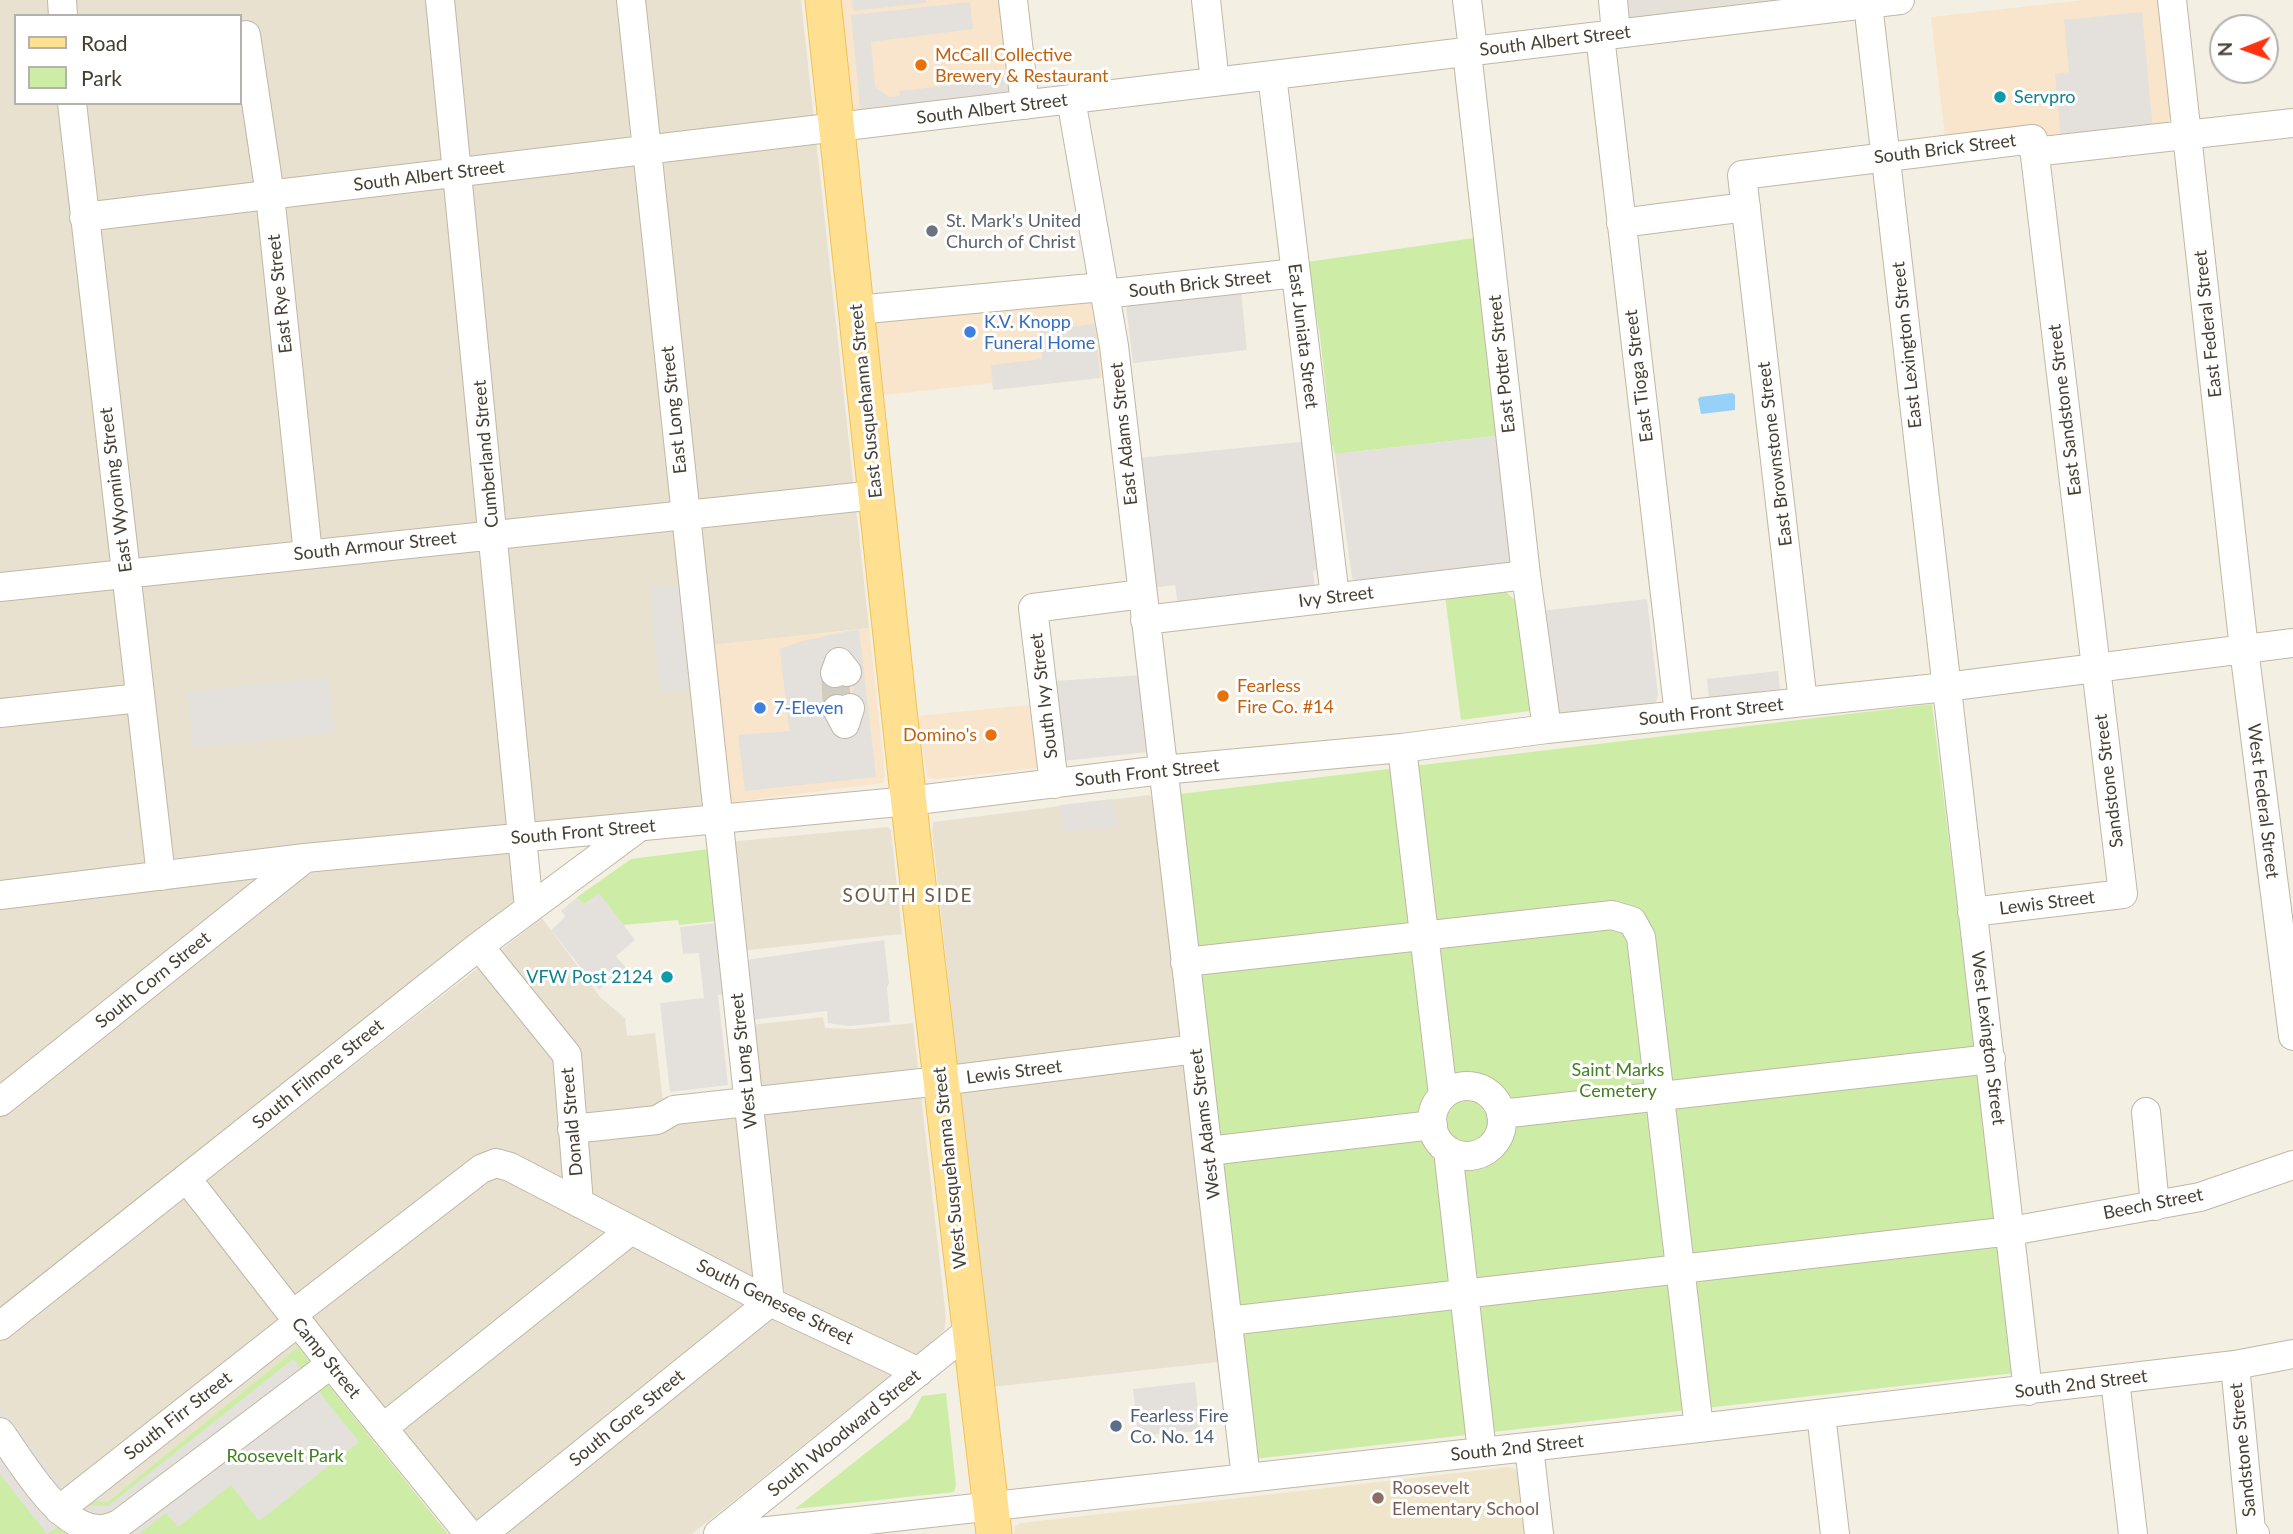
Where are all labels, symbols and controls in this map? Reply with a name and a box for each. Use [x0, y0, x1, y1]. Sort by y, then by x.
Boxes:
legend [14, 14, 242, 105]
north arrow [2209, 14, 2279, 84]
street label: South Albert Street [1478, 21, 1632, 61]
text: Road [81, 30, 128, 55]
text: N [2213, 42, 2236, 57]
place label: McCall Collective Brewery & Restaurant [935, 44, 1109, 86]
marker: McCall Collective Brewery & Restaurant [913, 57, 929, 73]
text: Park [81, 65, 122, 90]
place label: Servpro [2014, 86, 2076, 108]
street label: South Albert Street [915, 89, 1069, 129]
marker: Servpro [1992, 89, 2008, 105]
street label: South Brick Street [1873, 130, 2017, 168]
street label: South Albert Street [352, 156, 506, 196]
place label: St. Mark's United Church of Christ [946, 210, 1081, 252]
marker: St. Mark's United Church of Christ [924, 223, 940, 239]
street label: East Rye Street [263, 233, 297, 355]
street label: East Federal Street [2190, 249, 2226, 399]
street label: East Lexington Street [1888, 261, 1926, 429]
street label: East Juniata Street [1283, 262, 1323, 410]
street label: South Brick Street [1128, 266, 1272, 302]
street label: East Potter Street [1484, 294, 1520, 434]
street label: East Susquehanna Street [845, 303, 887, 499]
street label: East Tioga Street [1620, 308, 1658, 444]
place label: K.V. Knopp Funeral Home [984, 311, 1095, 354]
street label: East Sandstone Street [2044, 323, 2086, 497]
marker: K.V. Knopp Funeral Home [962, 324, 978, 340]
street label: East Long Street [657, 345, 691, 475]
street label: East Brownstone Street [1753, 360, 1797, 548]
street label: East Adams Street [1106, 361, 1142, 507]
street label: Cumberland Street [469, 379, 503, 529]
street label: East Wyoming Street [95, 406, 137, 574]
street label: South Armour Street [293, 527, 457, 565]
street label: Ivy Street [1297, 582, 1375, 612]
street label: South Ivy Street [1026, 632, 1062, 760]
place label: Fearless Fire Co. #14 [1237, 675, 1334, 718]
marker: Fearless Fire Co. #14 [1215, 688, 1231, 704]
street label: South Front Street [1638, 694, 1784, 730]
place label: 7-Eleven [774, 697, 844, 719]
marker: 7-Eleven [752, 700, 768, 716]
street label: Sandstone Street [2090, 713, 2128, 849]
street label: West Federal Street [2243, 722, 2283, 880]
place label: Domino's [903, 724, 977, 746]
marker: Domino's [983, 727, 999, 743]
street label: South Front Street [1074, 755, 1220, 791]
street label: South Front Street [510, 815, 656, 849]
district label: SOUTH SIDE [844, 885, 972, 907]
street label: Lewis Street [1998, 886, 2096, 920]
street label: South Corn Street [91, 927, 215, 1033]
street label: West Lexington Street [1967, 950, 2009, 1126]
place label: VFW Post 2124 [526, 966, 653, 988]
marker: VFW Post 2124 [659, 969, 675, 985]
street label: West Long Street [726, 992, 762, 1130]
street label: South Filmore Street [248, 1014, 388, 1134]
street label: West Adams Street [1185, 1047, 1225, 1201]
street label: Lewis Street [965, 1055, 1063, 1089]
park label: Saint Marks Cemetery [1572, 1059, 1664, 1102]
street label: West Susquehanna Street [929, 1066, 971, 1270]
street label: Donald Street [556, 1067, 588, 1177]
street label: Beech Street [2101, 1184, 2205, 1224]
street label: South Genesee Street [693, 1255, 857, 1349]
street label: Camp Street [287, 1313, 365, 1403]
street label: South Gore Street [565, 1365, 689, 1471]
street label: South Woodward Street [763, 1365, 925, 1501]
street label: South 2nd Street [2013, 1365, 2149, 1403]
street label: South Firr Street [120, 1367, 236, 1465]
street label: Sandstone Street [2225, 1382, 2261, 1518]
place label: Fearless Fire Co. No. 14 [1130, 1405, 1228, 1448]
marker: Fearless Fire Co. No. 14 [1108, 1418, 1124, 1434]
street label: South 2nd Street [1449, 1430, 1585, 1466]
park label: Roosevelt Park [226, 1445, 344, 1467]
place label: Roosevelt Elementary School [1392, 1477, 1539, 1520]
marker: Roosevelt Elementary School [1370, 1490, 1386, 1506]

